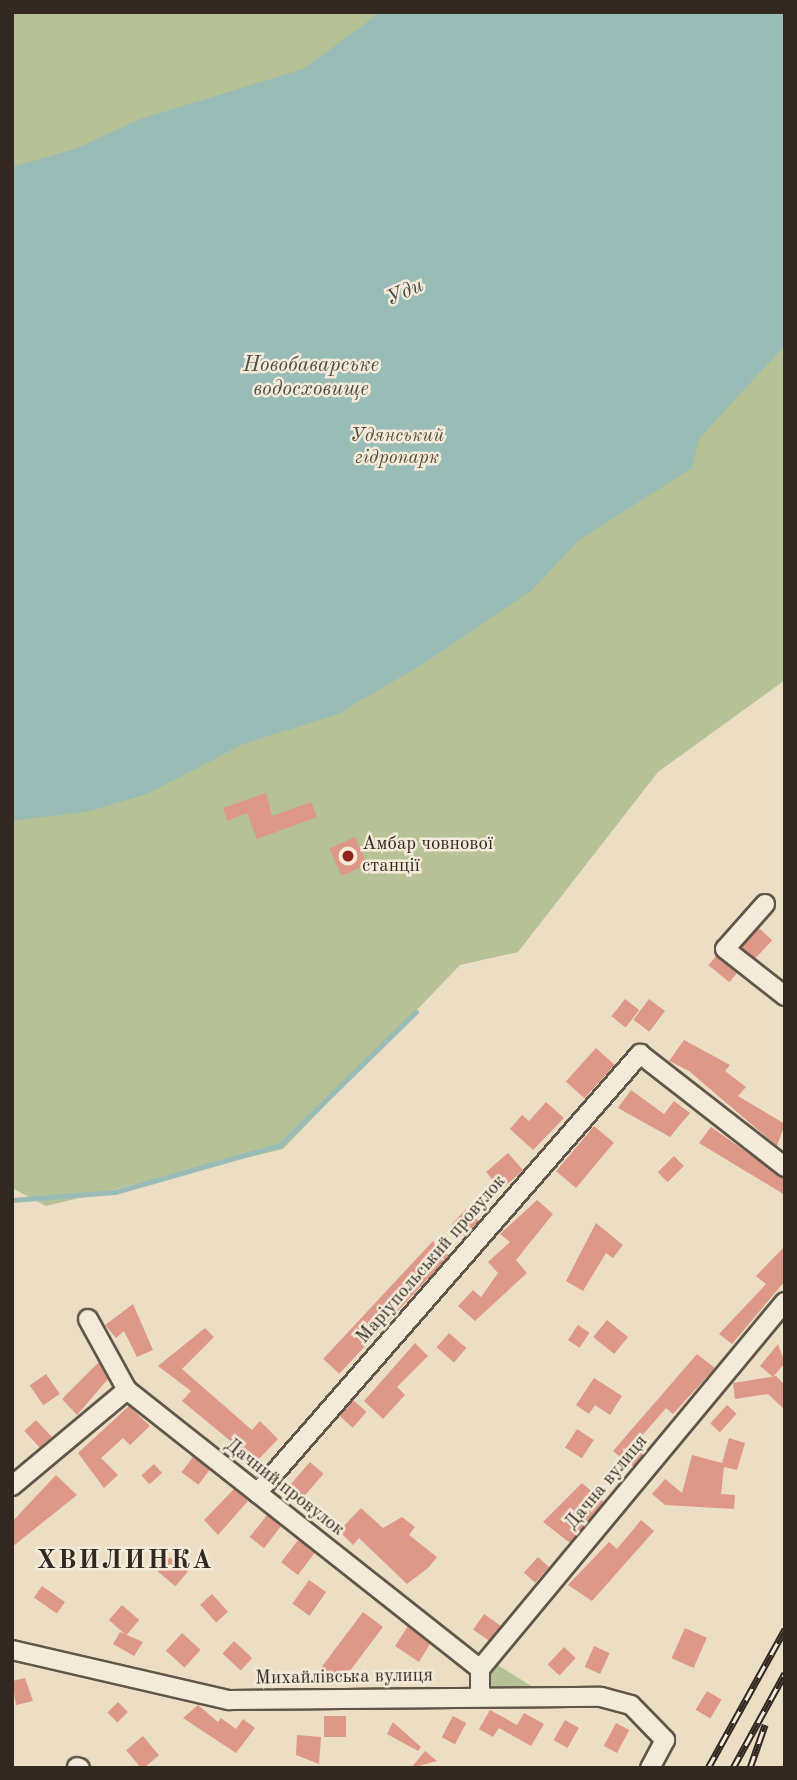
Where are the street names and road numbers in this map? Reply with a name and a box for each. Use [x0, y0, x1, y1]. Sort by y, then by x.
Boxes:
street label: Маріупольський провулок [352, 1171, 512, 1349]
street label: Дачна вулиця [561, 1431, 653, 1535]
street label: Дачний провулок [220, 1434, 348, 1542]
street label: Михайлівська вулиця [255, 1665, 433, 1691]

